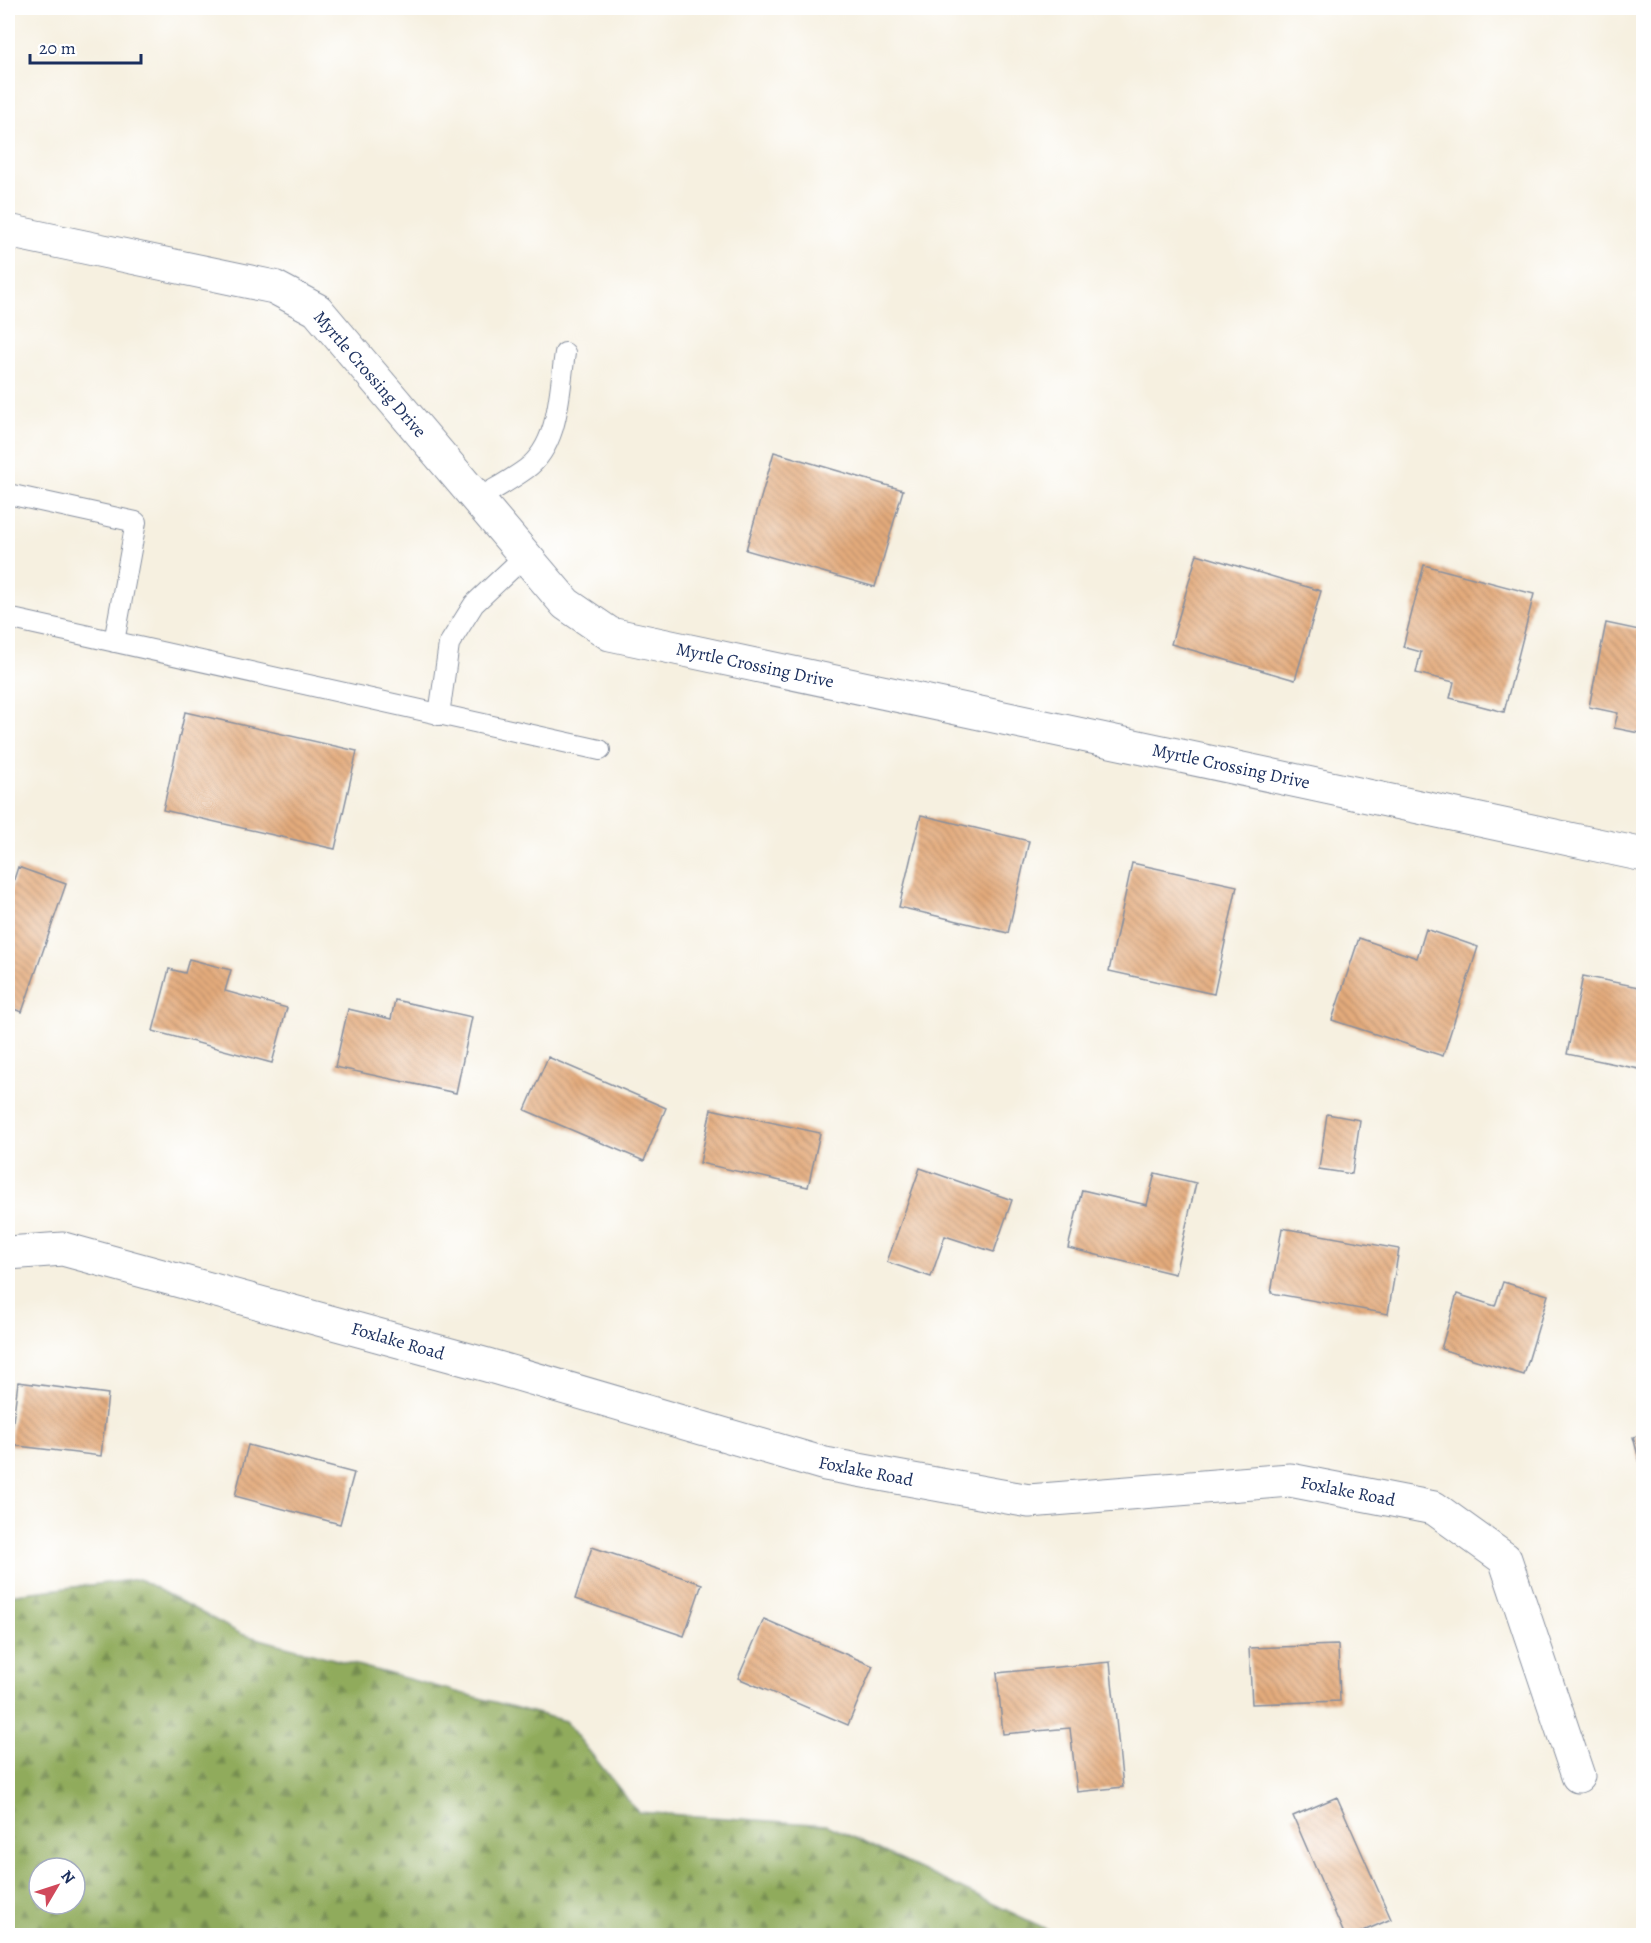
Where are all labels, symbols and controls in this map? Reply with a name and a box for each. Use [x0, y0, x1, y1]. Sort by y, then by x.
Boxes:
scale bar [30, 27, 141, 65]
text: 20 m [39, 36, 76, 60]
street label: Myrtle Crossing Drive [308, 305, 432, 443]
street label: Myrtle Crossing Drive [674, 637, 836, 693]
street label: Myrtle Crossing Drive [1150, 738, 1312, 794]
street label: Foxlake Road [349, 1316, 448, 1366]
street label: Foxlake Road [817, 1450, 916, 1492]
street label: Foxlake Road [1299, 1470, 1398, 1512]
north arrow [27, 1856, 87, 1916]
text: N [56, 1866, 80, 1889]

